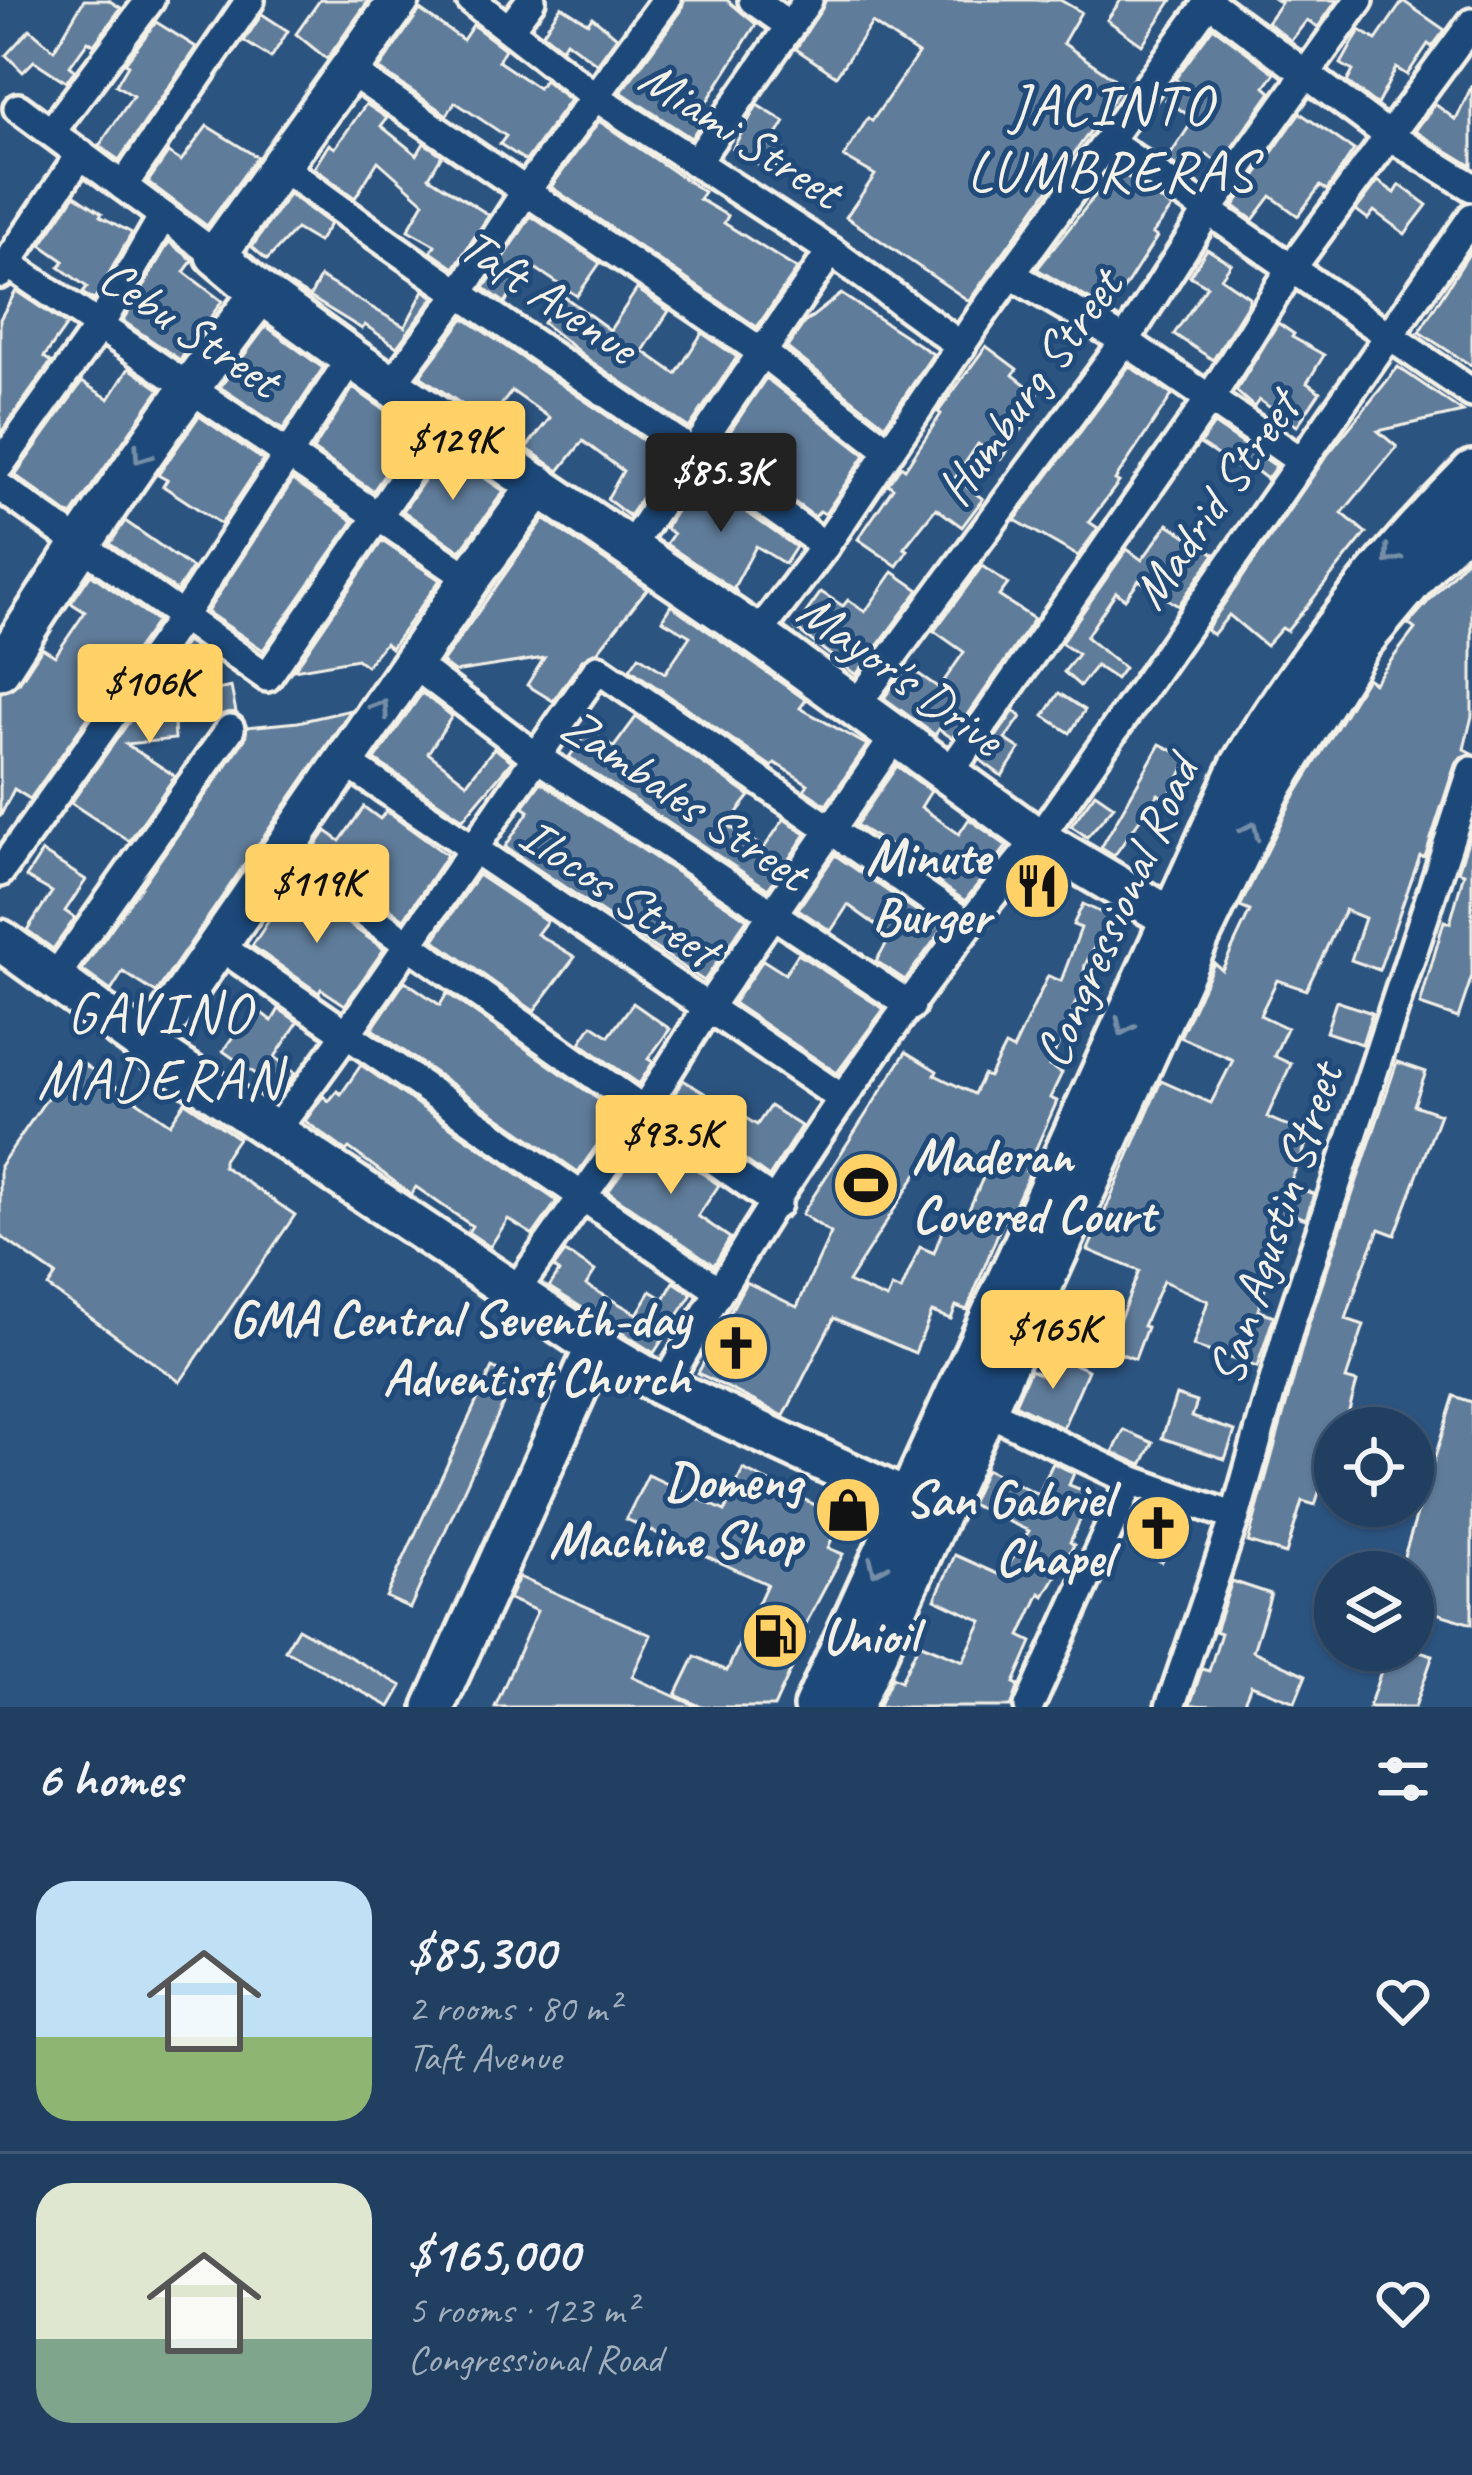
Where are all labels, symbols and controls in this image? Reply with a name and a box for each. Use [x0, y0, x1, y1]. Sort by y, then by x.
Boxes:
street label: Miami Street [628, 45, 858, 226]
district label: JACINTO LUMBRERAS [967, 69, 1264, 207]
street label: Taft Avenue [448, 213, 653, 380]
street label: Cebu Street [87, 244, 297, 414]
street label: Humburg Street [922, 252, 1139, 517]
street label: Madrid Street [1117, 374, 1317, 621]
pin: $129K [369, 401, 537, 503]
text: $129K [408, 415, 498, 464]
pin: $85.3K [623, 433, 819, 535]
one-way arrow [133, 441, 155, 463]
text: $85.3K [672, 447, 770, 496]
one-way arrow [1383, 542, 1405, 564]
street label: Mayor's Drive [786, 578, 1019, 772]
pin: $106K [66, 644, 234, 746]
text: $106K [105, 658, 195, 707]
street label: Zambales Street [549, 693, 825, 908]
one-way arrow [367, 699, 389, 721]
street label: Congressional Road [1019, 740, 1216, 1077]
street label: Ilocos Street [508, 803, 735, 985]
one-way arrow [1236, 821, 1260, 842]
place label: Minute Burger [866, 825, 996, 948]
pin: $119K [233, 844, 401, 946]
restaurant icon: Minute Burger [1002, 851, 1072, 921]
text: $119K [272, 858, 362, 907]
district label: GAVINO MADERAN [37, 977, 288, 1115]
one-way arrow [1115, 1015, 1139, 1036]
street label: San Agustin Street [1193, 1051, 1359, 1393]
pin: $93.5K [573, 1095, 769, 1197]
text: $93.5K [623, 1109, 719, 1158]
place label: Maderan Covered Court [912, 1124, 1160, 1247]
sports icon: Maderan Covered Court [831, 1150, 901, 1220]
place label: GMA Central Seventh-day Adventist Church [229, 1287, 694, 1410]
pin: $165K [969, 1290, 1137, 1392]
text: $165K [1008, 1304, 1098, 1353]
church icon: GMA Central Seventh-day Adventist Church [701, 1313, 771, 1383]
map controls [1314, 1407, 1434, 1671]
button: locate [1314, 1407, 1434, 1527]
place label: Domeng Machine Shop [549, 1449, 806, 1572]
place label: San Gabriel Chapel [904, 1467, 1122, 1590]
shop icon: Domeng Machine Shop [813, 1475, 883, 1545]
church icon: San Gabriel Chapel [1123, 1493, 1193, 1563]
button: layers [1314, 1551, 1434, 1671]
one-way arrow [868, 1555, 892, 1576]
fuel station icon: Unioil [740, 1601, 810, 1671]
place label: Unioil [822, 1604, 926, 1668]
icon: filters [1370, 1746, 1436, 1812]
text: 6 homes [36, 1747, 181, 1811]
text: $85,300 [408, 1920, 555, 1984]
icon: home [132, 1929, 276, 2073]
icon: heart [1370, 1968, 1436, 2034]
text: 2 rooms · 80 m² [408, 1984, 619, 2033]
text: Taft Avenue [408, 2033, 561, 2082]
text: $165,000 [408, 2222, 579, 2286]
icon: home [132, 2231, 276, 2375]
icon: heart [1370, 2270, 1436, 2336]
text: 5 rooms · 123 m² [408, 2286, 636, 2335]
text: Congressional Road [408, 2335, 662, 2384]

